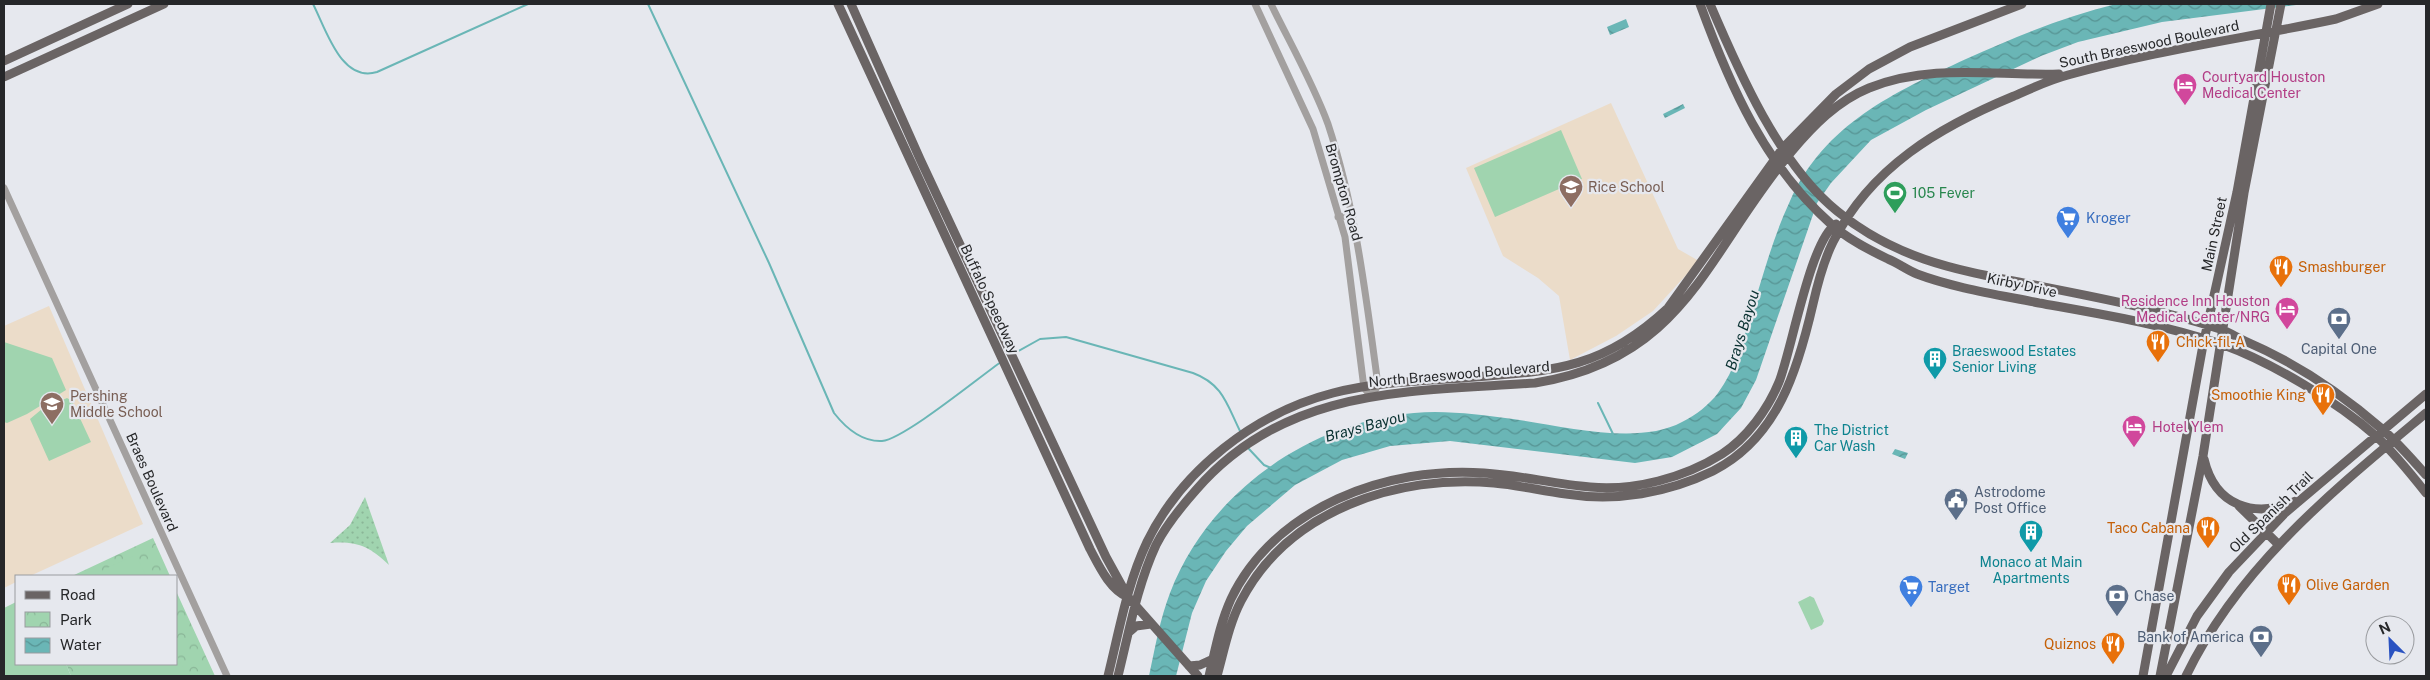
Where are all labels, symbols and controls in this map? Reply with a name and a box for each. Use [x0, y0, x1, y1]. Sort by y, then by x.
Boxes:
street label: South Braeswood Boulevard [2058, 17, 2240, 71]
place label: Courtyard Houston Medical Center [2202, 69, 2325, 101]
hotel icon: Courtyard Houston Medical Center [2172, 72, 2198, 106]
street label: Brompton Road [1322, 141, 1366, 243]
school or university icon: Rice School [1558, 174, 1584, 208]
place label: Rice School [1588, 179, 1665, 195]
sports icon: 105 Fever [1882, 180, 1908, 214]
place label: 105 Fever [1912, 185, 1975, 201]
street label: Main Street [2198, 195, 2230, 273]
supermarket icon: Kroger [2055, 205, 2081, 239]
place label: Kroger [2086, 210, 2131, 226]
street label: Buffalo Speedway [958, 242, 1023, 357]
restaurant icon: Smashburger [2268, 254, 2294, 288]
place label: Smashburger [2298, 259, 2386, 275]
street label: Kirby Drive [1986, 270, 2059, 300]
water label: Brays Bayou [1722, 288, 1762, 372]
place label: Residence Inn Houston Medical Center/NRG [2121, 293, 2270, 325]
hotel icon: Residence Inn Houston Medical Center/NRG [2274, 296, 2300, 330]
bank icon: Capital One [2326, 306, 2352, 340]
restaurant icon: Chick-fil-A [2145, 329, 2171, 363]
place label: Chick-fil-A [2176, 334, 2245, 350]
place label: Capital One [2301, 341, 2377, 357]
place label: Braeswood Estates Senior Living [1952, 343, 2076, 375]
building icon: Braeswood Estates Senior Living [1922, 346, 1948, 380]
street label: North Braeswood Boulevard [1368, 358, 1550, 390]
restaurant icon: Smoothie King [2310, 382, 2336, 416]
place label: Smoothie King [2211, 387, 2306, 403]
place label: Pershing Middle School [70, 388, 163, 420]
school or university icon: Pershing Middle School [39, 391, 65, 425]
water label: Brays Bayou [1323, 407, 1407, 445]
hotel icon: Hotel Ylem [2121, 414, 2147, 448]
place label: Hotel Ylem [2152, 419, 2224, 435]
place label: The District Car Wash [1814, 422, 1889, 454]
building icon: The District Car Wash [1783, 425, 1809, 459]
street label: Braes Boulevard [123, 430, 181, 534]
street label: Old Spanish Trail [2226, 468, 2316, 556]
place label: Astrodome Post Office [1974, 484, 2046, 516]
public building icon: Astrodome Post Office [1943, 487, 1969, 521]
restaurant icon: Taco Cabana [2195, 515, 2221, 549]
building icon: Monaco at Main Apartments [2018, 519, 2044, 553]
place label: Taco Cabana [2107, 520, 2190, 536]
place label: Monaco at Main Apartments [1980, 554, 2082, 586]
restaurant icon: Olive Garden [2276, 572, 2302, 606]
supermarket icon: Target [1898, 574, 1924, 608]
legend [15, 575, 178, 665]
place label: Olive Garden [2306, 577, 2390, 593]
place label: Target [1928, 579, 1970, 595]
bank icon: Chase [2104, 583, 2130, 617]
text: Road [60, 586, 96, 603]
place label: Chase [2134, 588, 2174, 604]
text: Park [60, 611, 92, 628]
north arrow [2365, 615, 2415, 665]
text: N [2376, 619, 2393, 638]
bank icon: Bank of America [2248, 624, 2274, 658]
place label: Bank of America [2137, 629, 2244, 645]
restaurant icon: Quiznos [2100, 631, 2126, 665]
text: Water [60, 636, 102, 653]
place label: Quiznos [2044, 636, 2096, 652]

